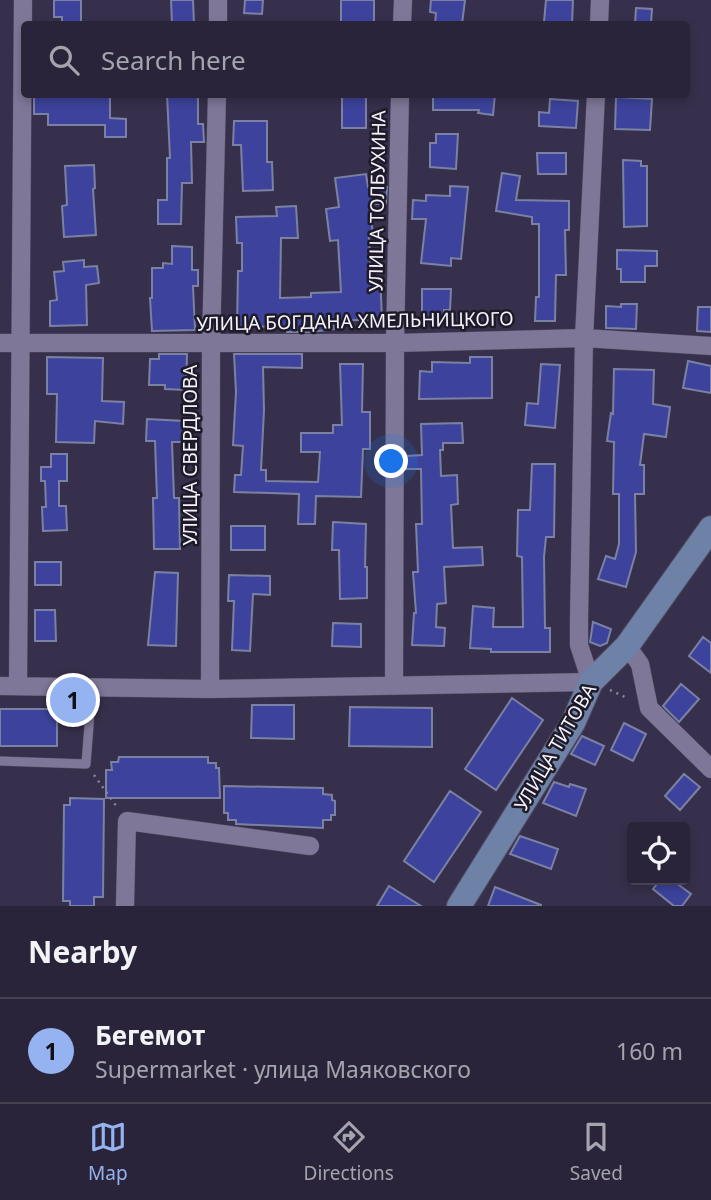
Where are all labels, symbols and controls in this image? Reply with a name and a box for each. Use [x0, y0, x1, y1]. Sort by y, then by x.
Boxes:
search box [21, 21, 690, 98]
icon: search [45, 41, 83, 79]
text: Search here [101, 42, 246, 78]
street label: УЛИЦА ТОЛБУХИНА [362, 109, 392, 292]
street label: УЛИЦА БОГДАНА ХМЕЛЬНИЦКОГО [196, 305, 514, 337]
street label: УЛИЦА СВЕРДЛОВА [177, 364, 203, 545]
your location [374, 444, 408, 478]
pin: 1 [50, 674, 96, 726]
street label: УЛИЦА ТИТОВА [508, 678, 602, 815]
map controls [627, 822, 690, 885]
button: locate [627, 822, 690, 885]
text: Nearby [28, 931, 137, 972]
text: Бегемот [95, 1017, 205, 1053]
text: 1 [44, 1035, 58, 1067]
text: 160 m [616, 1035, 683, 1067]
text: Supermarket · улица Маяковского [95, 1053, 471, 1085]
tab: Map [88, 1118, 128, 1186]
tab: Directions [304, 1118, 394, 1186]
tab: Saved [570, 1118, 623, 1186]

